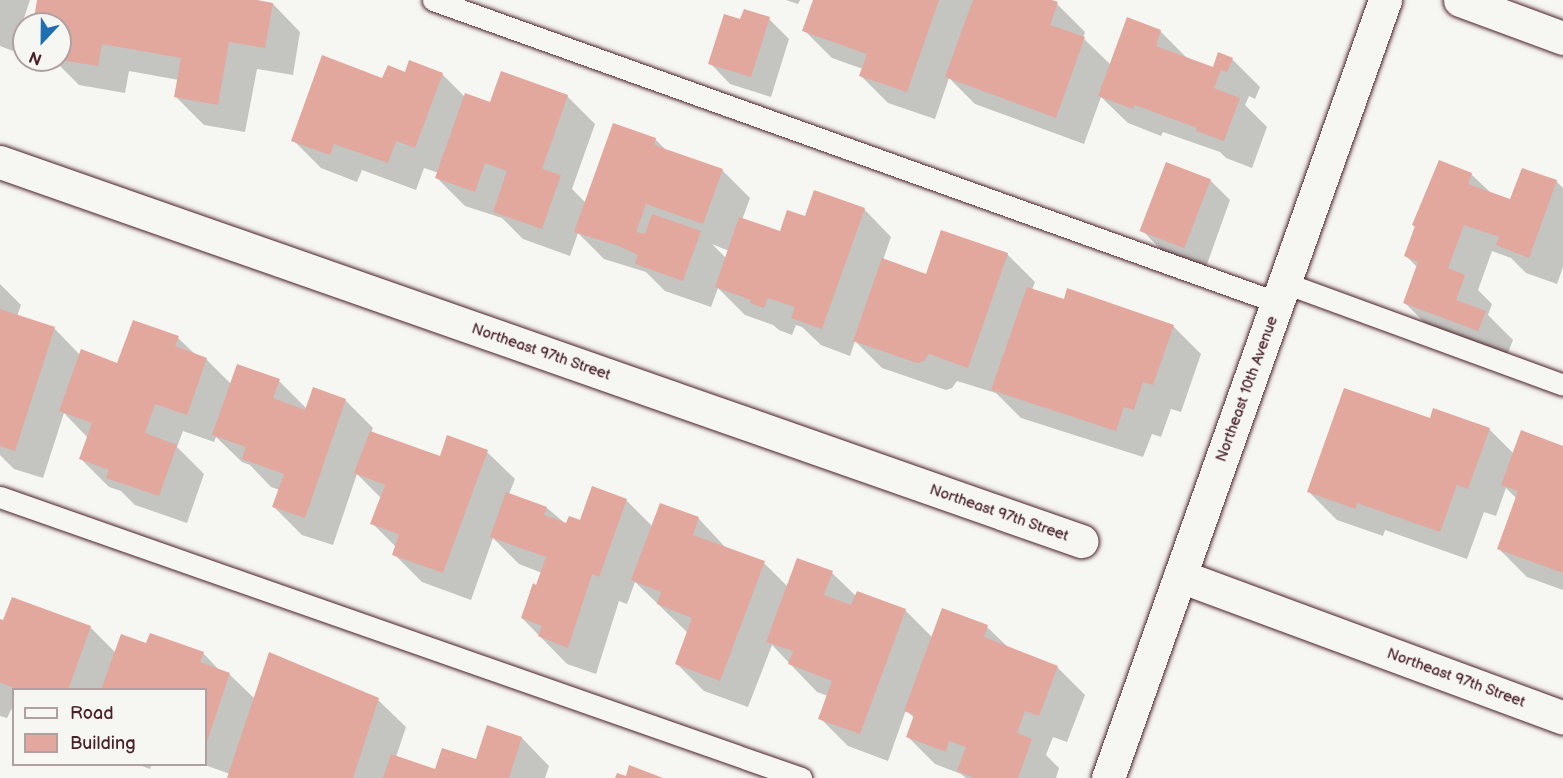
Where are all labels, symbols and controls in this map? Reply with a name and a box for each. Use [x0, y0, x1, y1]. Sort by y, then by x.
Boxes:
north arrow [12, 12, 72, 72]
text: N [27, 46, 45, 68]
street label: Northeast 10th Avenue [1212, 314, 1282, 464]
street label: Northeast 97th Street [469, 320, 613, 384]
street label: Northeast 97th Street [927, 481, 1071, 545]
street label: Northeast 97th Street [1384, 645, 1528, 711]
legend [12, 688, 207, 766]
text: Road [70, 703, 114, 724]
text: Building [70, 733, 136, 754]

